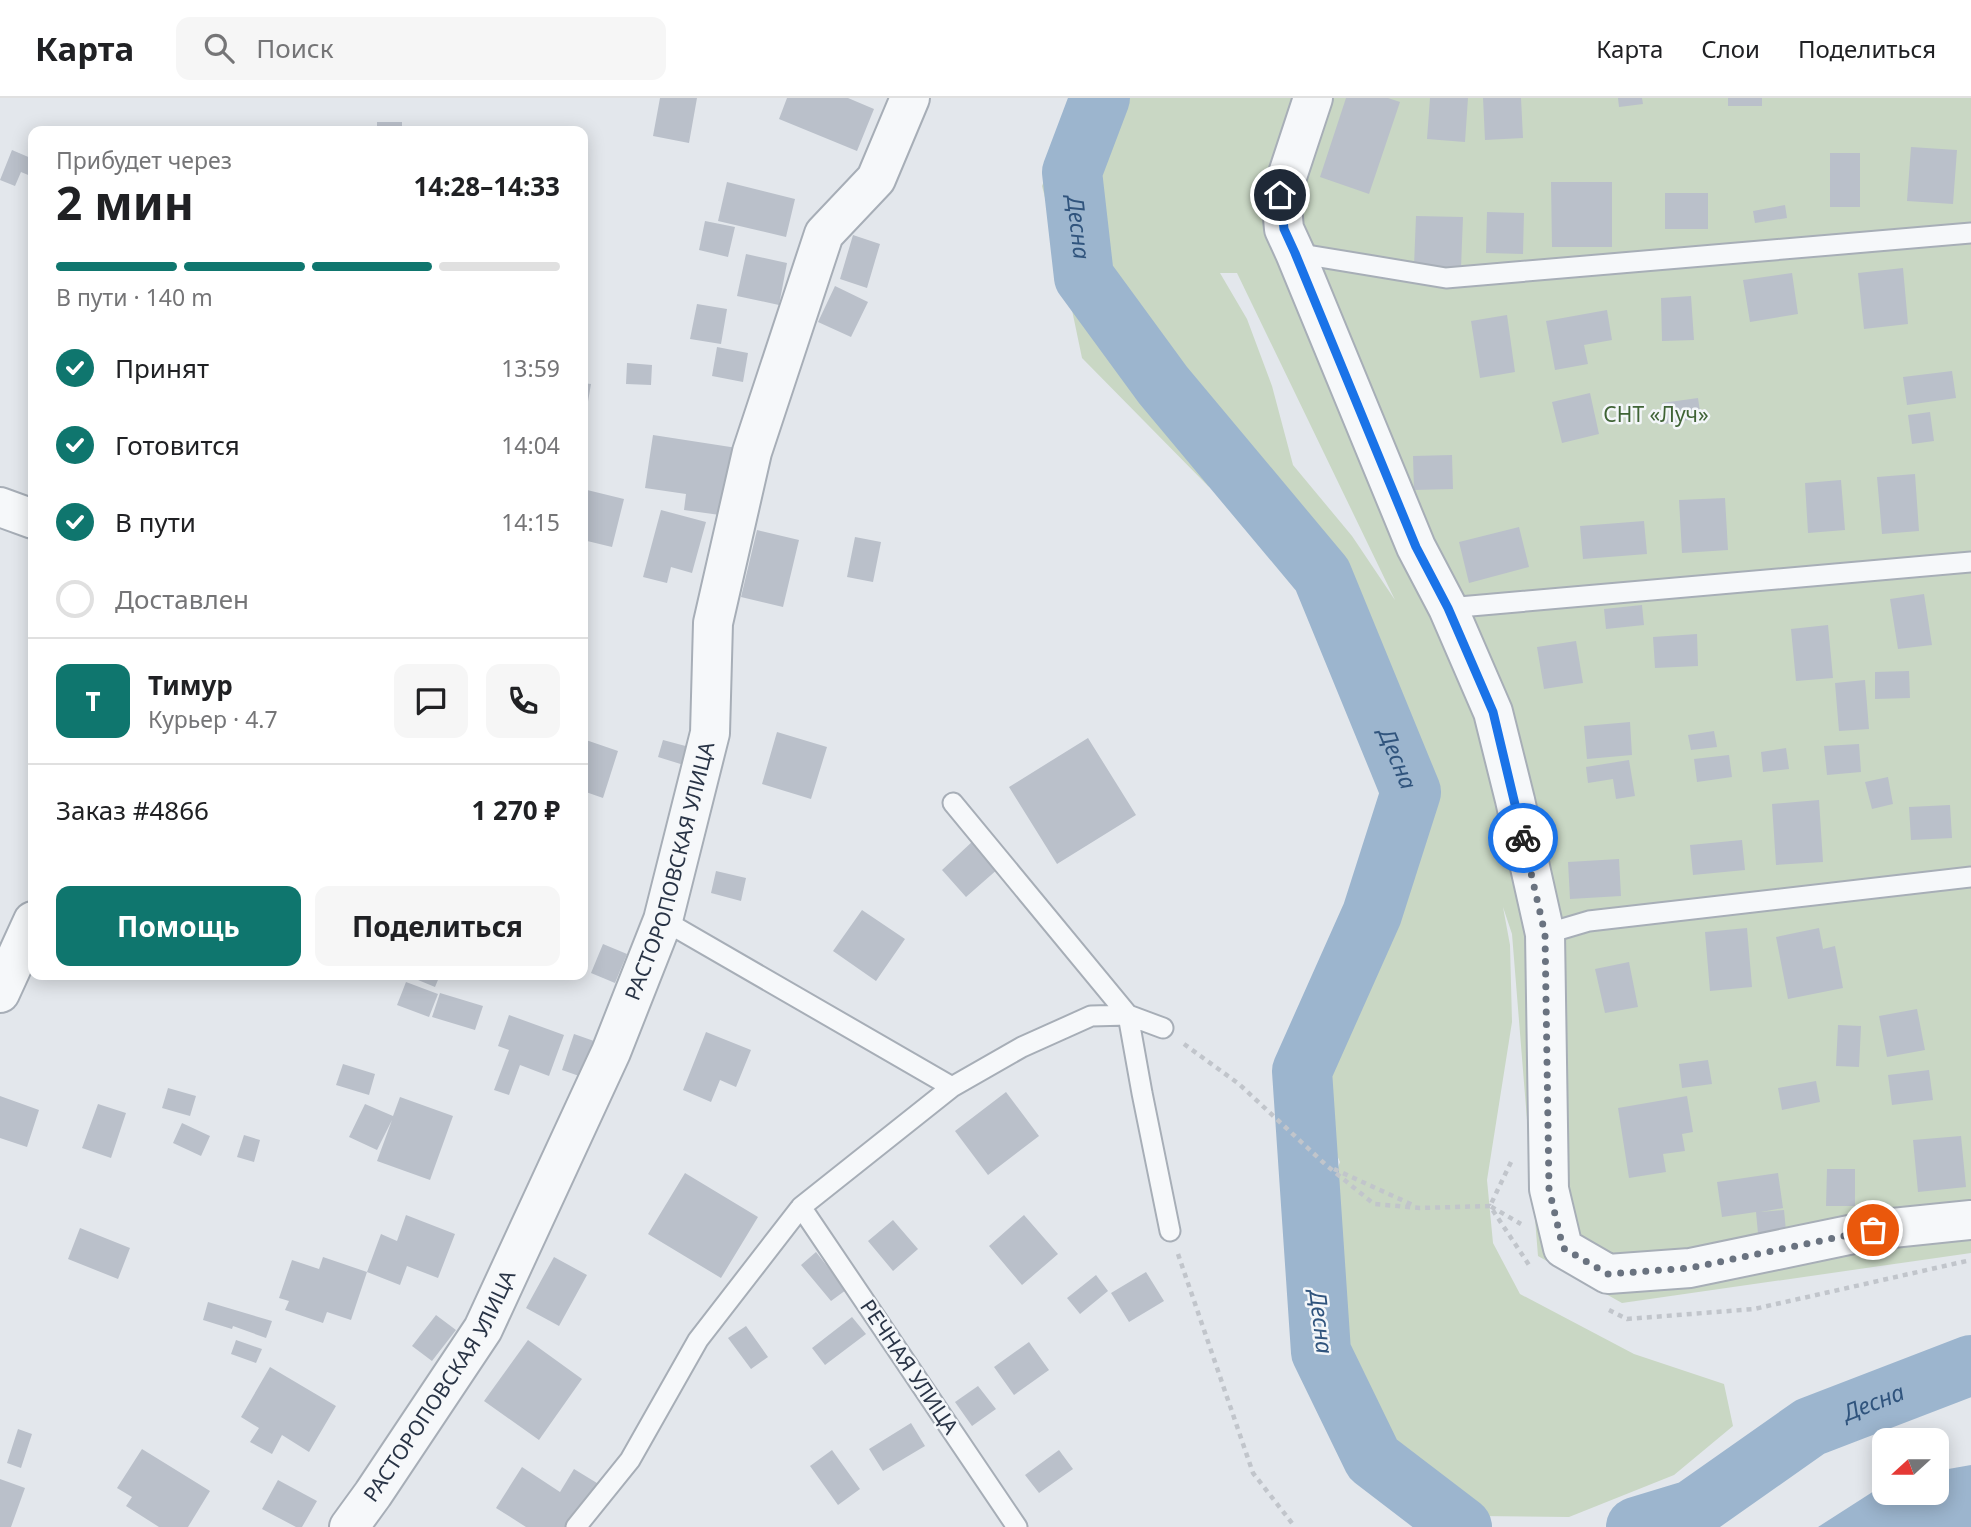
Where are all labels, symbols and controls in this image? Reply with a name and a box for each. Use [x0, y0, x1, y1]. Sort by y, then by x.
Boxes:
search box [176, 17, 666, 80]
text: Карта [35, 26, 134, 71]
icon: search [200, 29, 238, 67]
text: Поиск [256, 30, 333, 66]
text: Карта [1596, 32, 1663, 65]
text: Слои [1701, 32, 1760, 65]
text: Поделиться [1798, 32, 1936, 65]
text: Прибудет через [56, 144, 232, 176]
pin [1250, 165, 1310, 225]
text: 14:28–14:33 [413, 168, 560, 204]
text: 2 мин [56, 171, 194, 233]
icon: home [1261, 176, 1299, 214]
water label: Десна [1060, 192, 1099, 261]
text: В пути · 140 m [56, 281, 213, 313]
icon: check [56, 349, 94, 387]
text: Принят [115, 350, 209, 386]
text: 13:59 [501, 352, 560, 384]
park label: СНТ «Луч» [1603, 400, 1709, 428]
icon: check [56, 426, 94, 464]
text: Готовится [115, 427, 240, 463]
text: 14:04 [501, 429, 560, 461]
icon: check [56, 503, 94, 541]
text: В пути [115, 504, 196, 540]
text: 14:15 [501, 506, 560, 538]
text: Доставлен [115, 581, 249, 617]
button: chat [394, 664, 468, 738]
button: phone [486, 664, 560, 738]
text: Тимур [148, 667, 233, 703]
text: Т [85, 683, 101, 719]
text: Курьер · 4.7 [148, 703, 278, 735]
water label: Десна [1371, 721, 1425, 794]
street label: РАСТОРОПОВСКАЯ УЛИЦА [618, 738, 720, 1004]
text: Заказ #4866 [56, 792, 209, 828]
text: 1 270 ₽ [471, 792, 560, 828]
courier [1488, 803, 1558, 873]
icon: bike [1504, 819, 1542, 857]
button: Помощь [56, 886, 301, 966]
button: Поделиться [315, 886, 560, 966]
pin [1843, 1200, 1903, 1260]
icon: bag [1854, 1211, 1892, 1249]
street label: РАСТОРОПОВСКАЯ УЛИЦА [357, 1265, 522, 1507]
water label: Десна [1302, 1286, 1342, 1355]
street label: РЕЧНАЯ УЛИЦА [854, 1294, 966, 1440]
water label: Десна [1836, 1375, 1909, 1429]
north arrow [1872, 1428, 1950, 1505]
map controls [1872, 1428, 1949, 1505]

